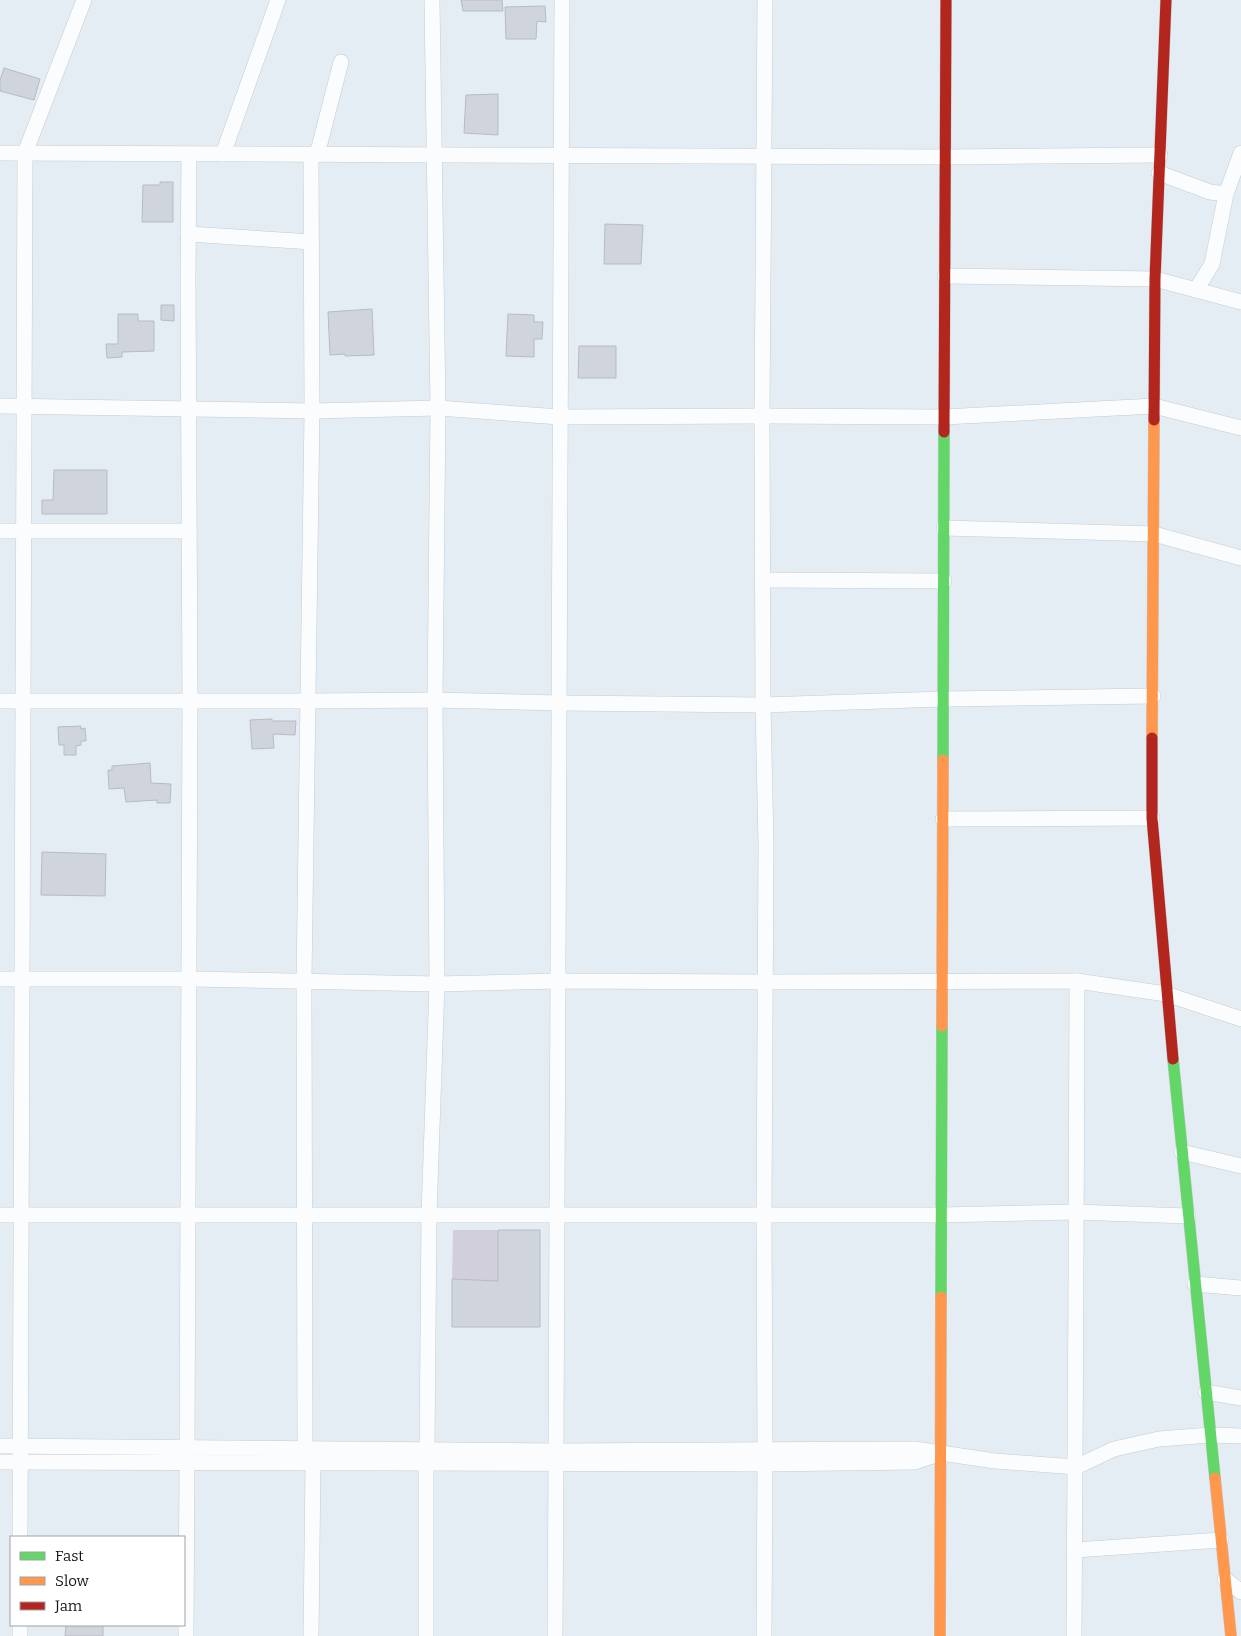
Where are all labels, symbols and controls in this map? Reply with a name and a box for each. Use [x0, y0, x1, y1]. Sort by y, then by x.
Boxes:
legend [10, 1536, 185, 1626]
text: Fast [55, 1547, 84, 1565]
text: Slow [55, 1572, 90, 1590]
text: Jam [54, 1597, 83, 1615]

